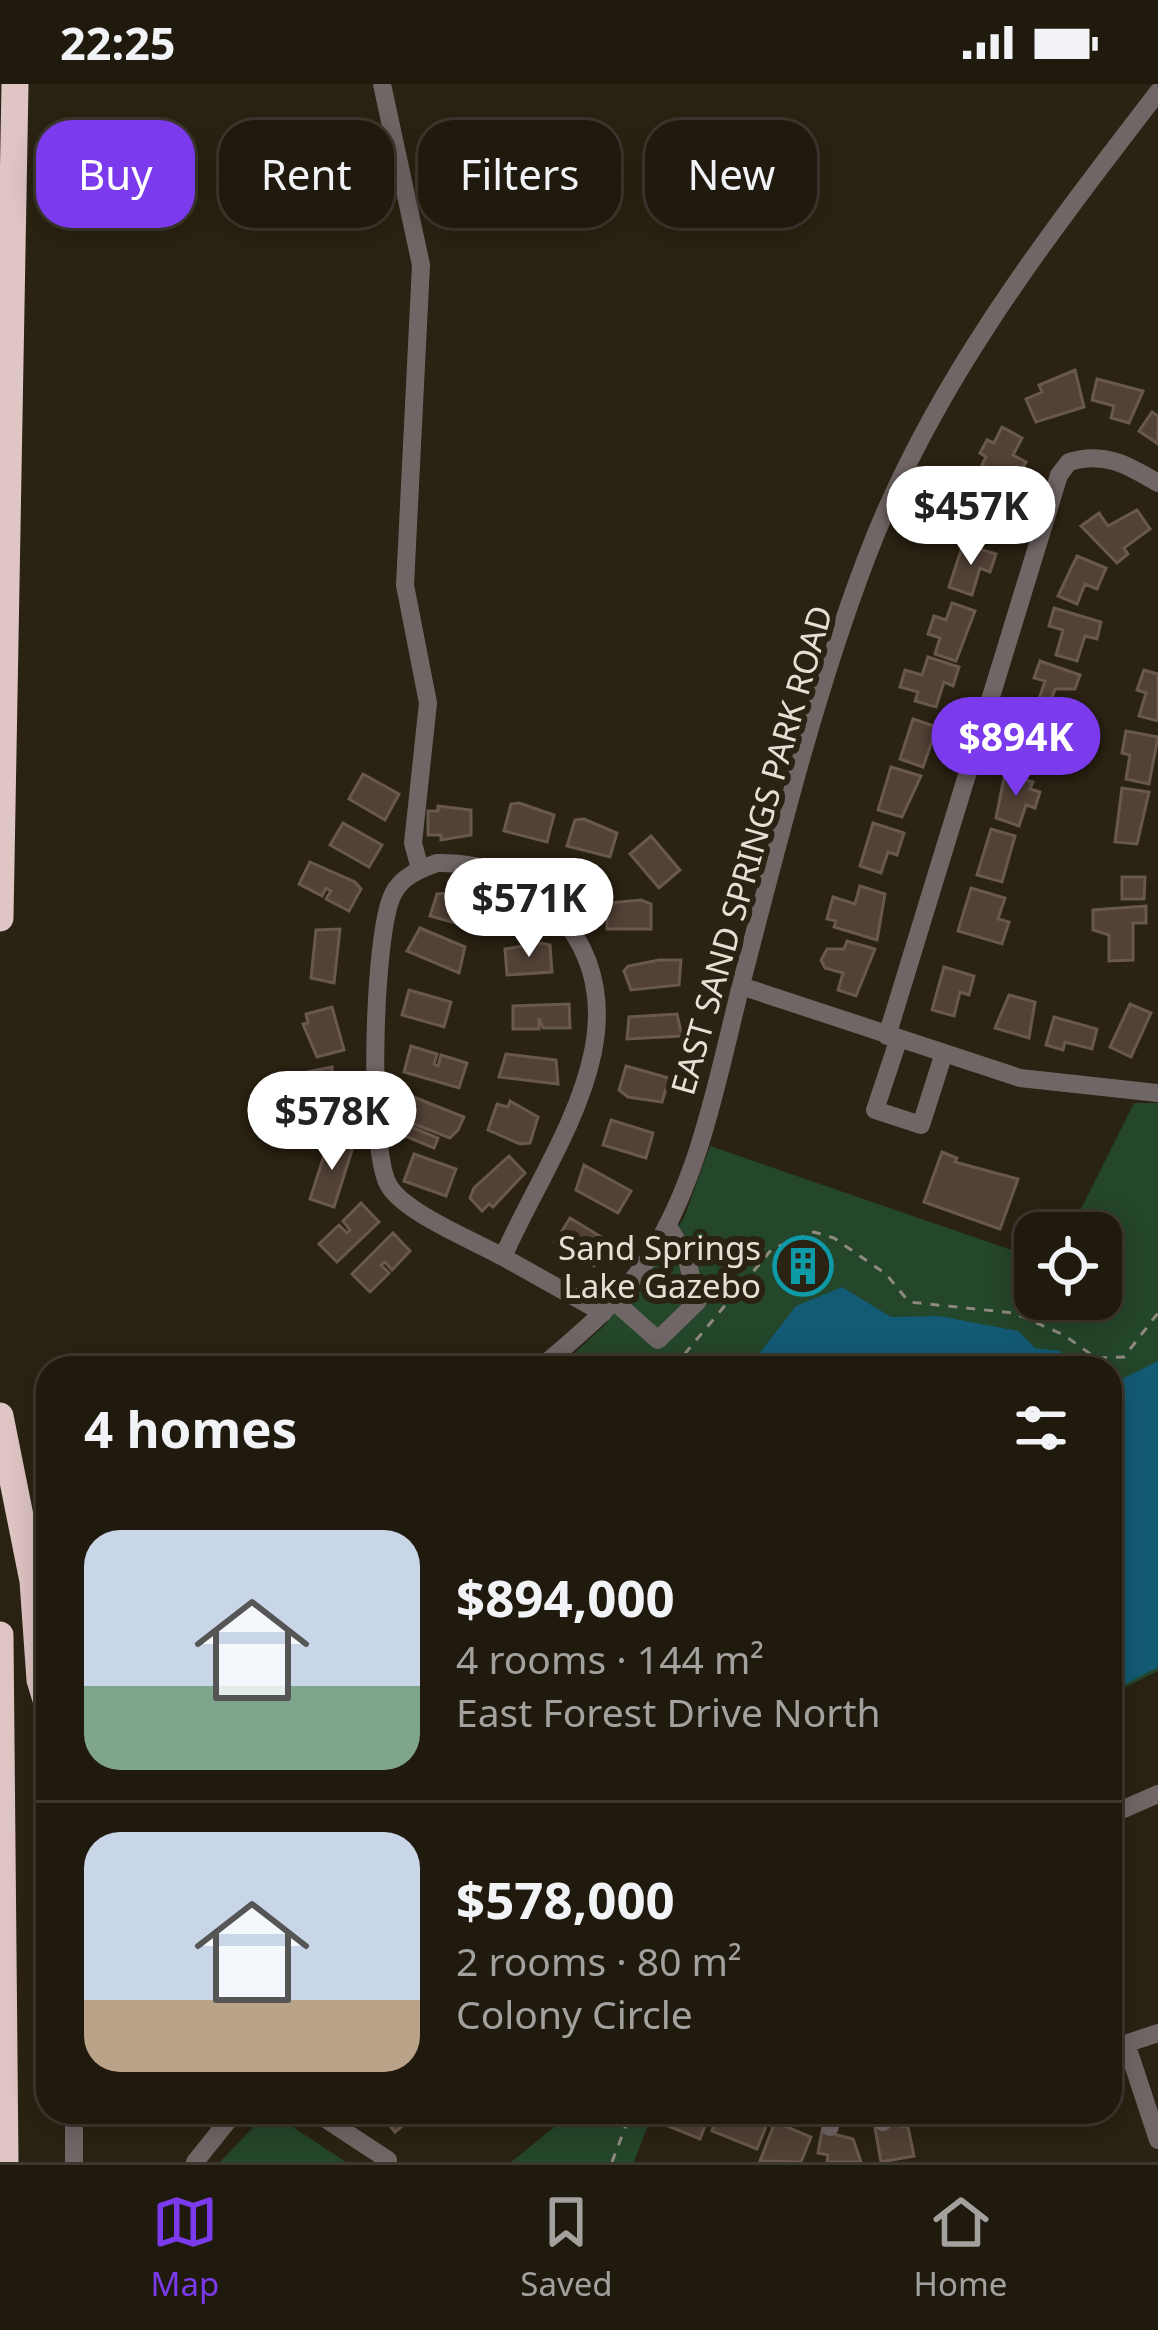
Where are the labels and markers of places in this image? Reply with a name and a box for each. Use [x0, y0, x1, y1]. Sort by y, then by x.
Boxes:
pin: $457K [887, 466, 1055, 568]
pin: $894K [932, 697, 1100, 799]
pin: $571K [445, 858, 613, 960]
pin: $578K [248, 1071, 416, 1173]
place label: Sand Springs Lake Gazebo [558, 1225, 761, 1308]
building icon: Sand Springs Lake Gazebo [772, 1235, 834, 1297]

